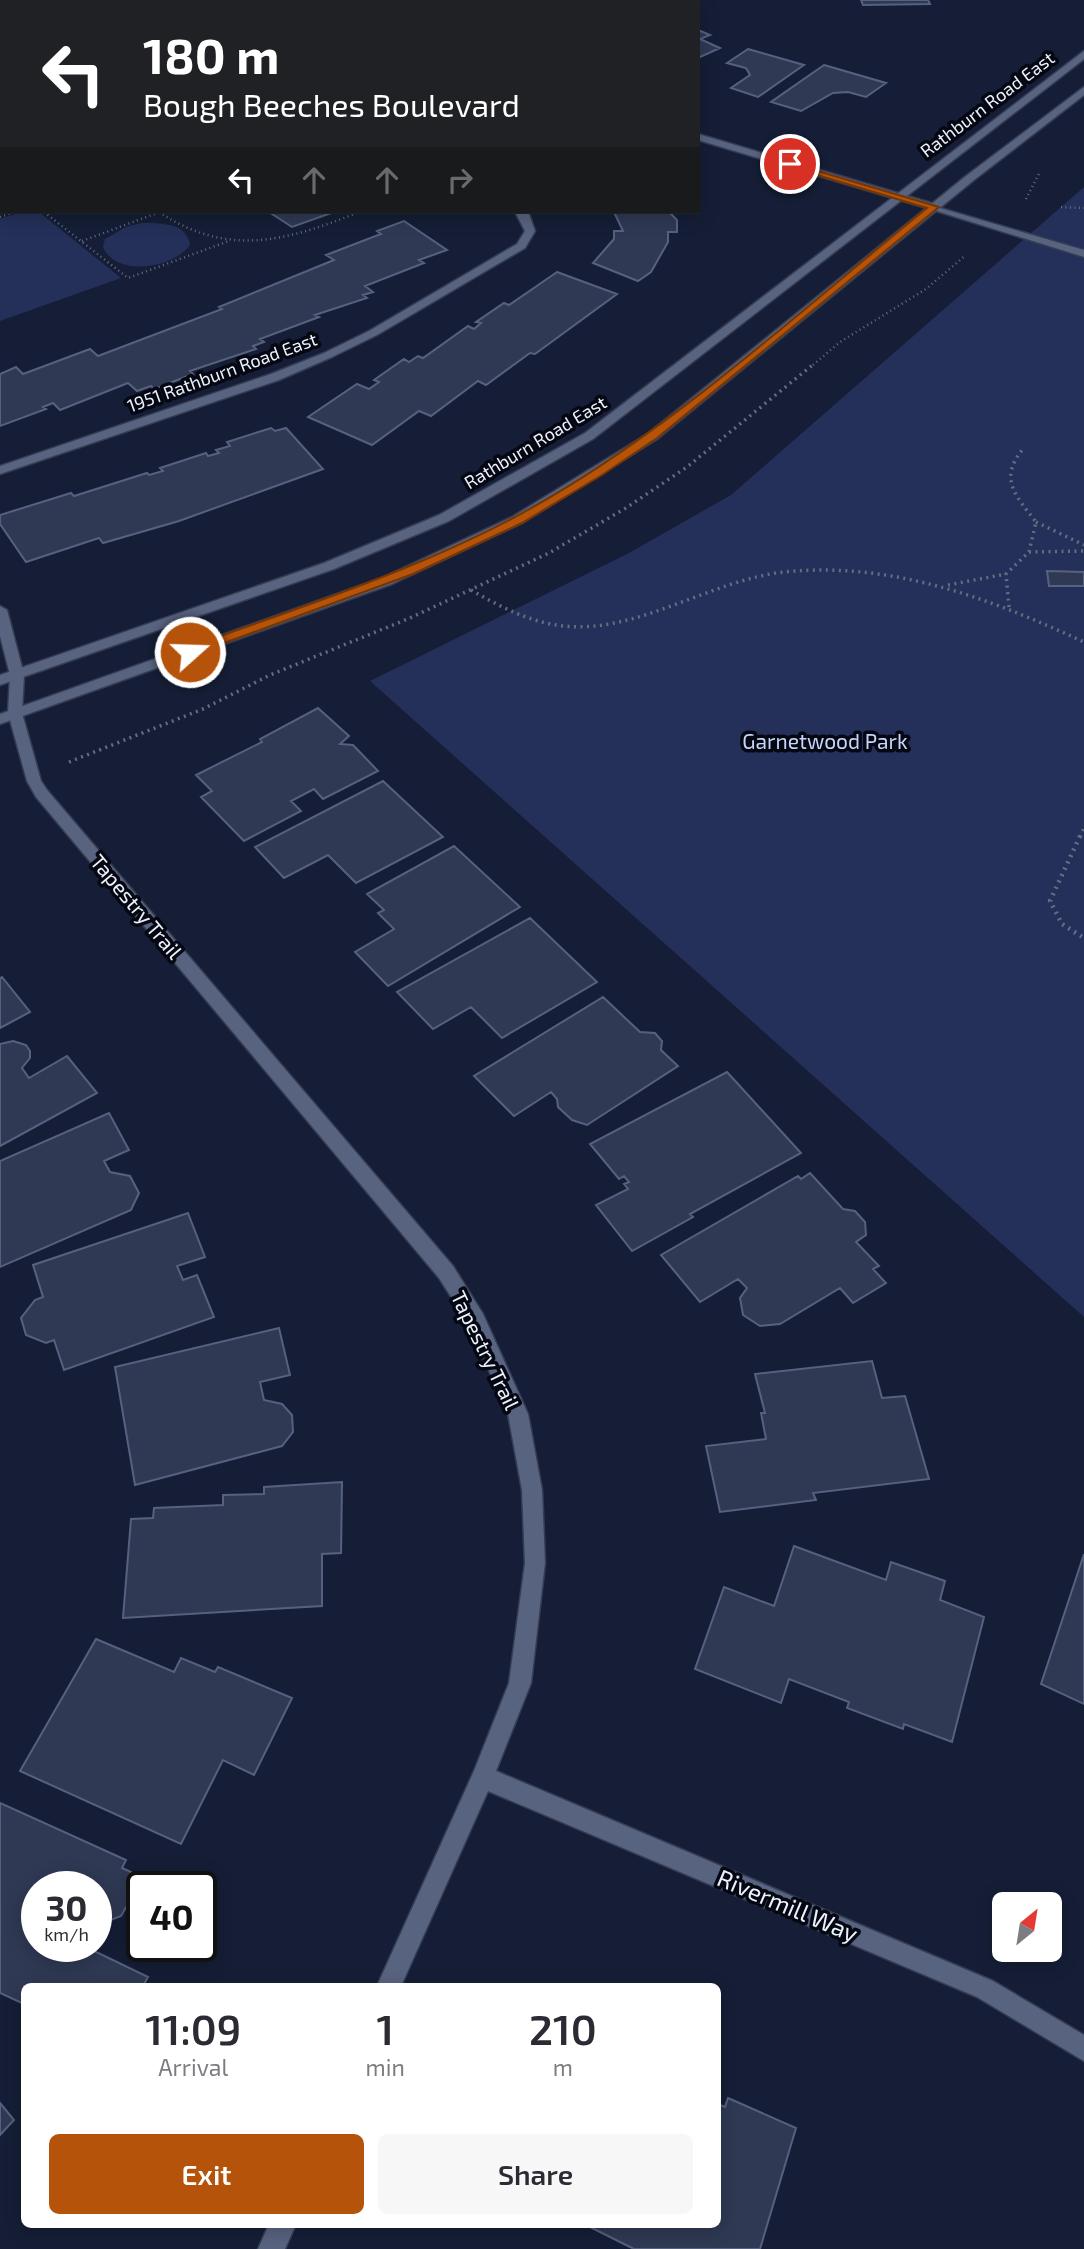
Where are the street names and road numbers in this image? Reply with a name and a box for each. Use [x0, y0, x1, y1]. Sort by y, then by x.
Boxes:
street label: Rathburn Road East [916, 46, 1058, 162]
street label: 1951 Rathburn Road East [124, 327, 320, 417]
street label: Rathburn Road East [460, 391, 610, 493]
street label: Tapestry Trail [86, 849, 188, 964]
street label: Tapestry Trail [447, 1287, 526, 1414]
street label: Rivermill Way [713, 1862, 863, 1948]

